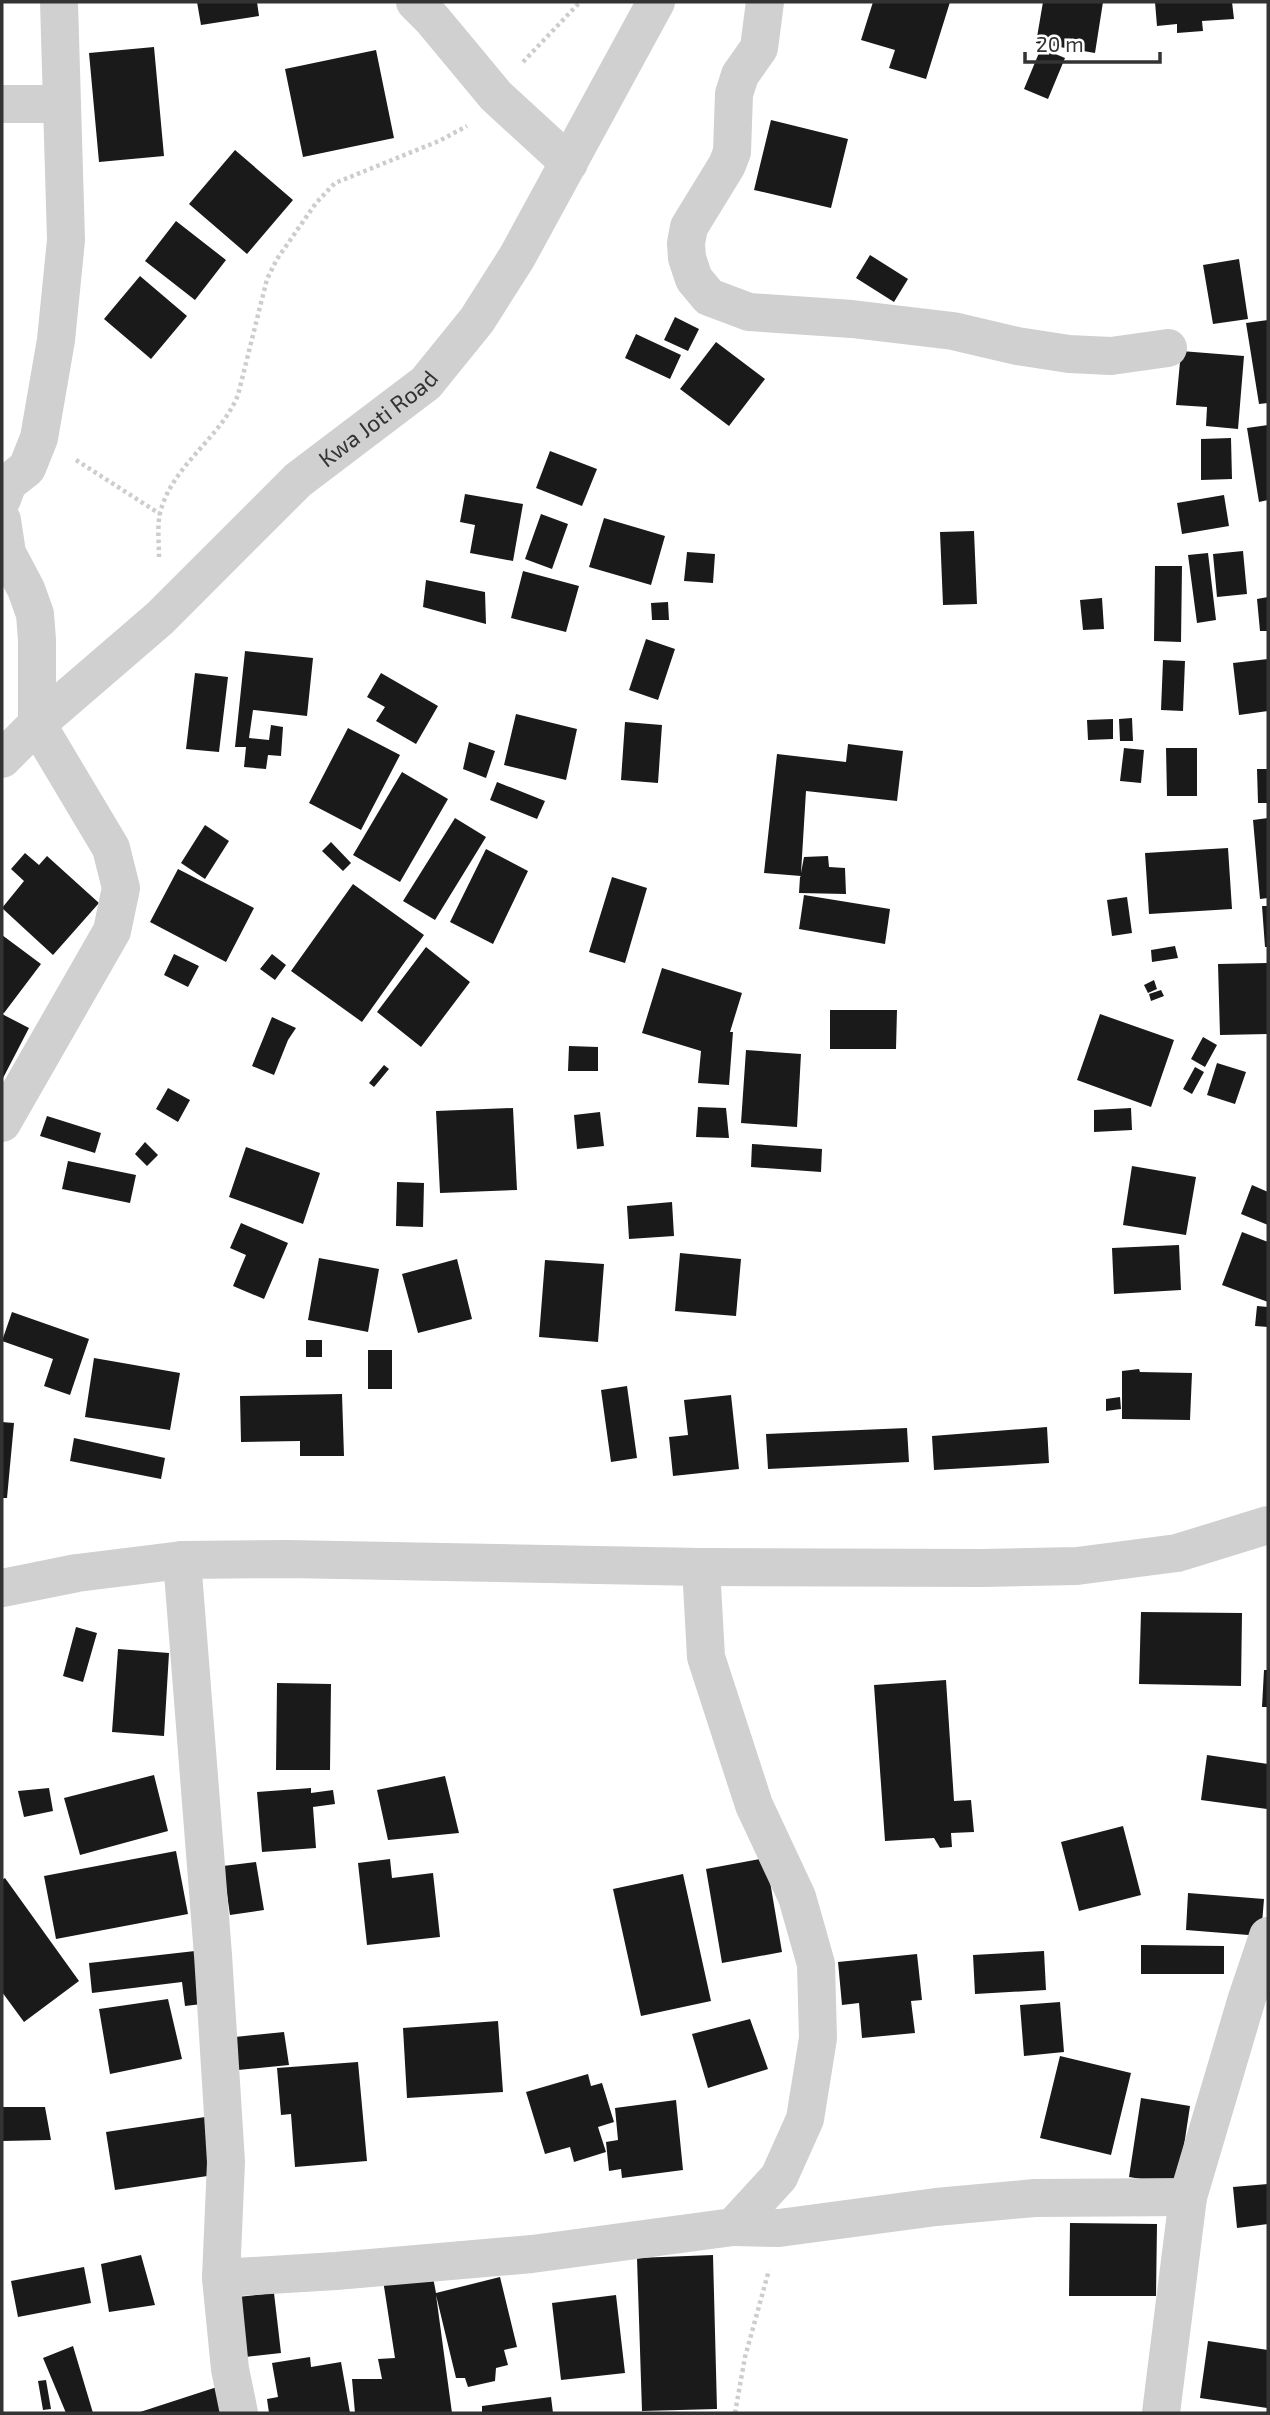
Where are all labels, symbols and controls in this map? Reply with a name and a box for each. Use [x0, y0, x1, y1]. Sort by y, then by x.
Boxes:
scale bar [1025, 21, 1160, 65]
text: 20 m [1036, 31, 1084, 56]
street label: Kwa Joti Road [313, 364, 444, 473]

